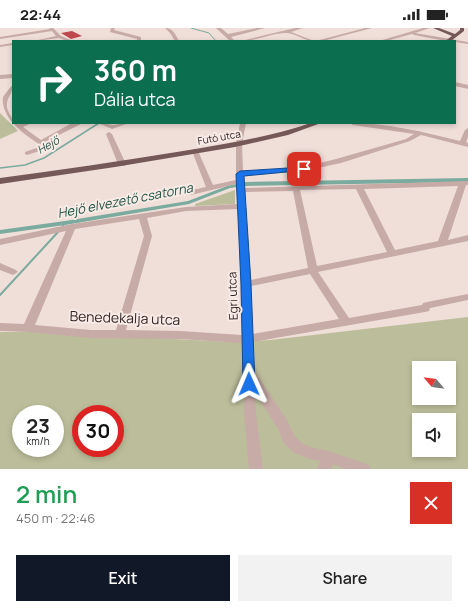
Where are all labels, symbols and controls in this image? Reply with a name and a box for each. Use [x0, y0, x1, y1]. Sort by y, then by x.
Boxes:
text: 22:44 [20, 4, 61, 25]
text: 360 m [94, 51, 177, 89]
icon: right [28, 56, 80, 108]
text: Dália utca [94, 87, 176, 111]
street label: Futó utca [196, 126, 242, 148]
water label: Hejő [34, 132, 63, 157]
pin [287, 152, 321, 186]
icon: arrive [293, 158, 315, 180]
water label: Hejő elvezető csatorna [56, 178, 195, 222]
street label: Egri utca [223, 272, 242, 321]
street label: Benedekalja utca [69, 306, 181, 329]
north arrow [412, 361, 456, 405]
map controls [412, 361, 456, 457]
position arrow [228, 363, 270, 405]
speed limit sign: 30 [72, 405, 124, 457]
text: 23 [26, 412, 50, 439]
button: sound [412, 413, 456, 457]
text: km/h [26, 434, 50, 448]
text: 2 min [16, 477, 77, 510]
button: close [410, 482, 452, 524]
text: 450 m · 22:46 [16, 509, 95, 527]
button: Exit [16, 555, 230, 601]
button: Share [238, 555, 452, 601]

